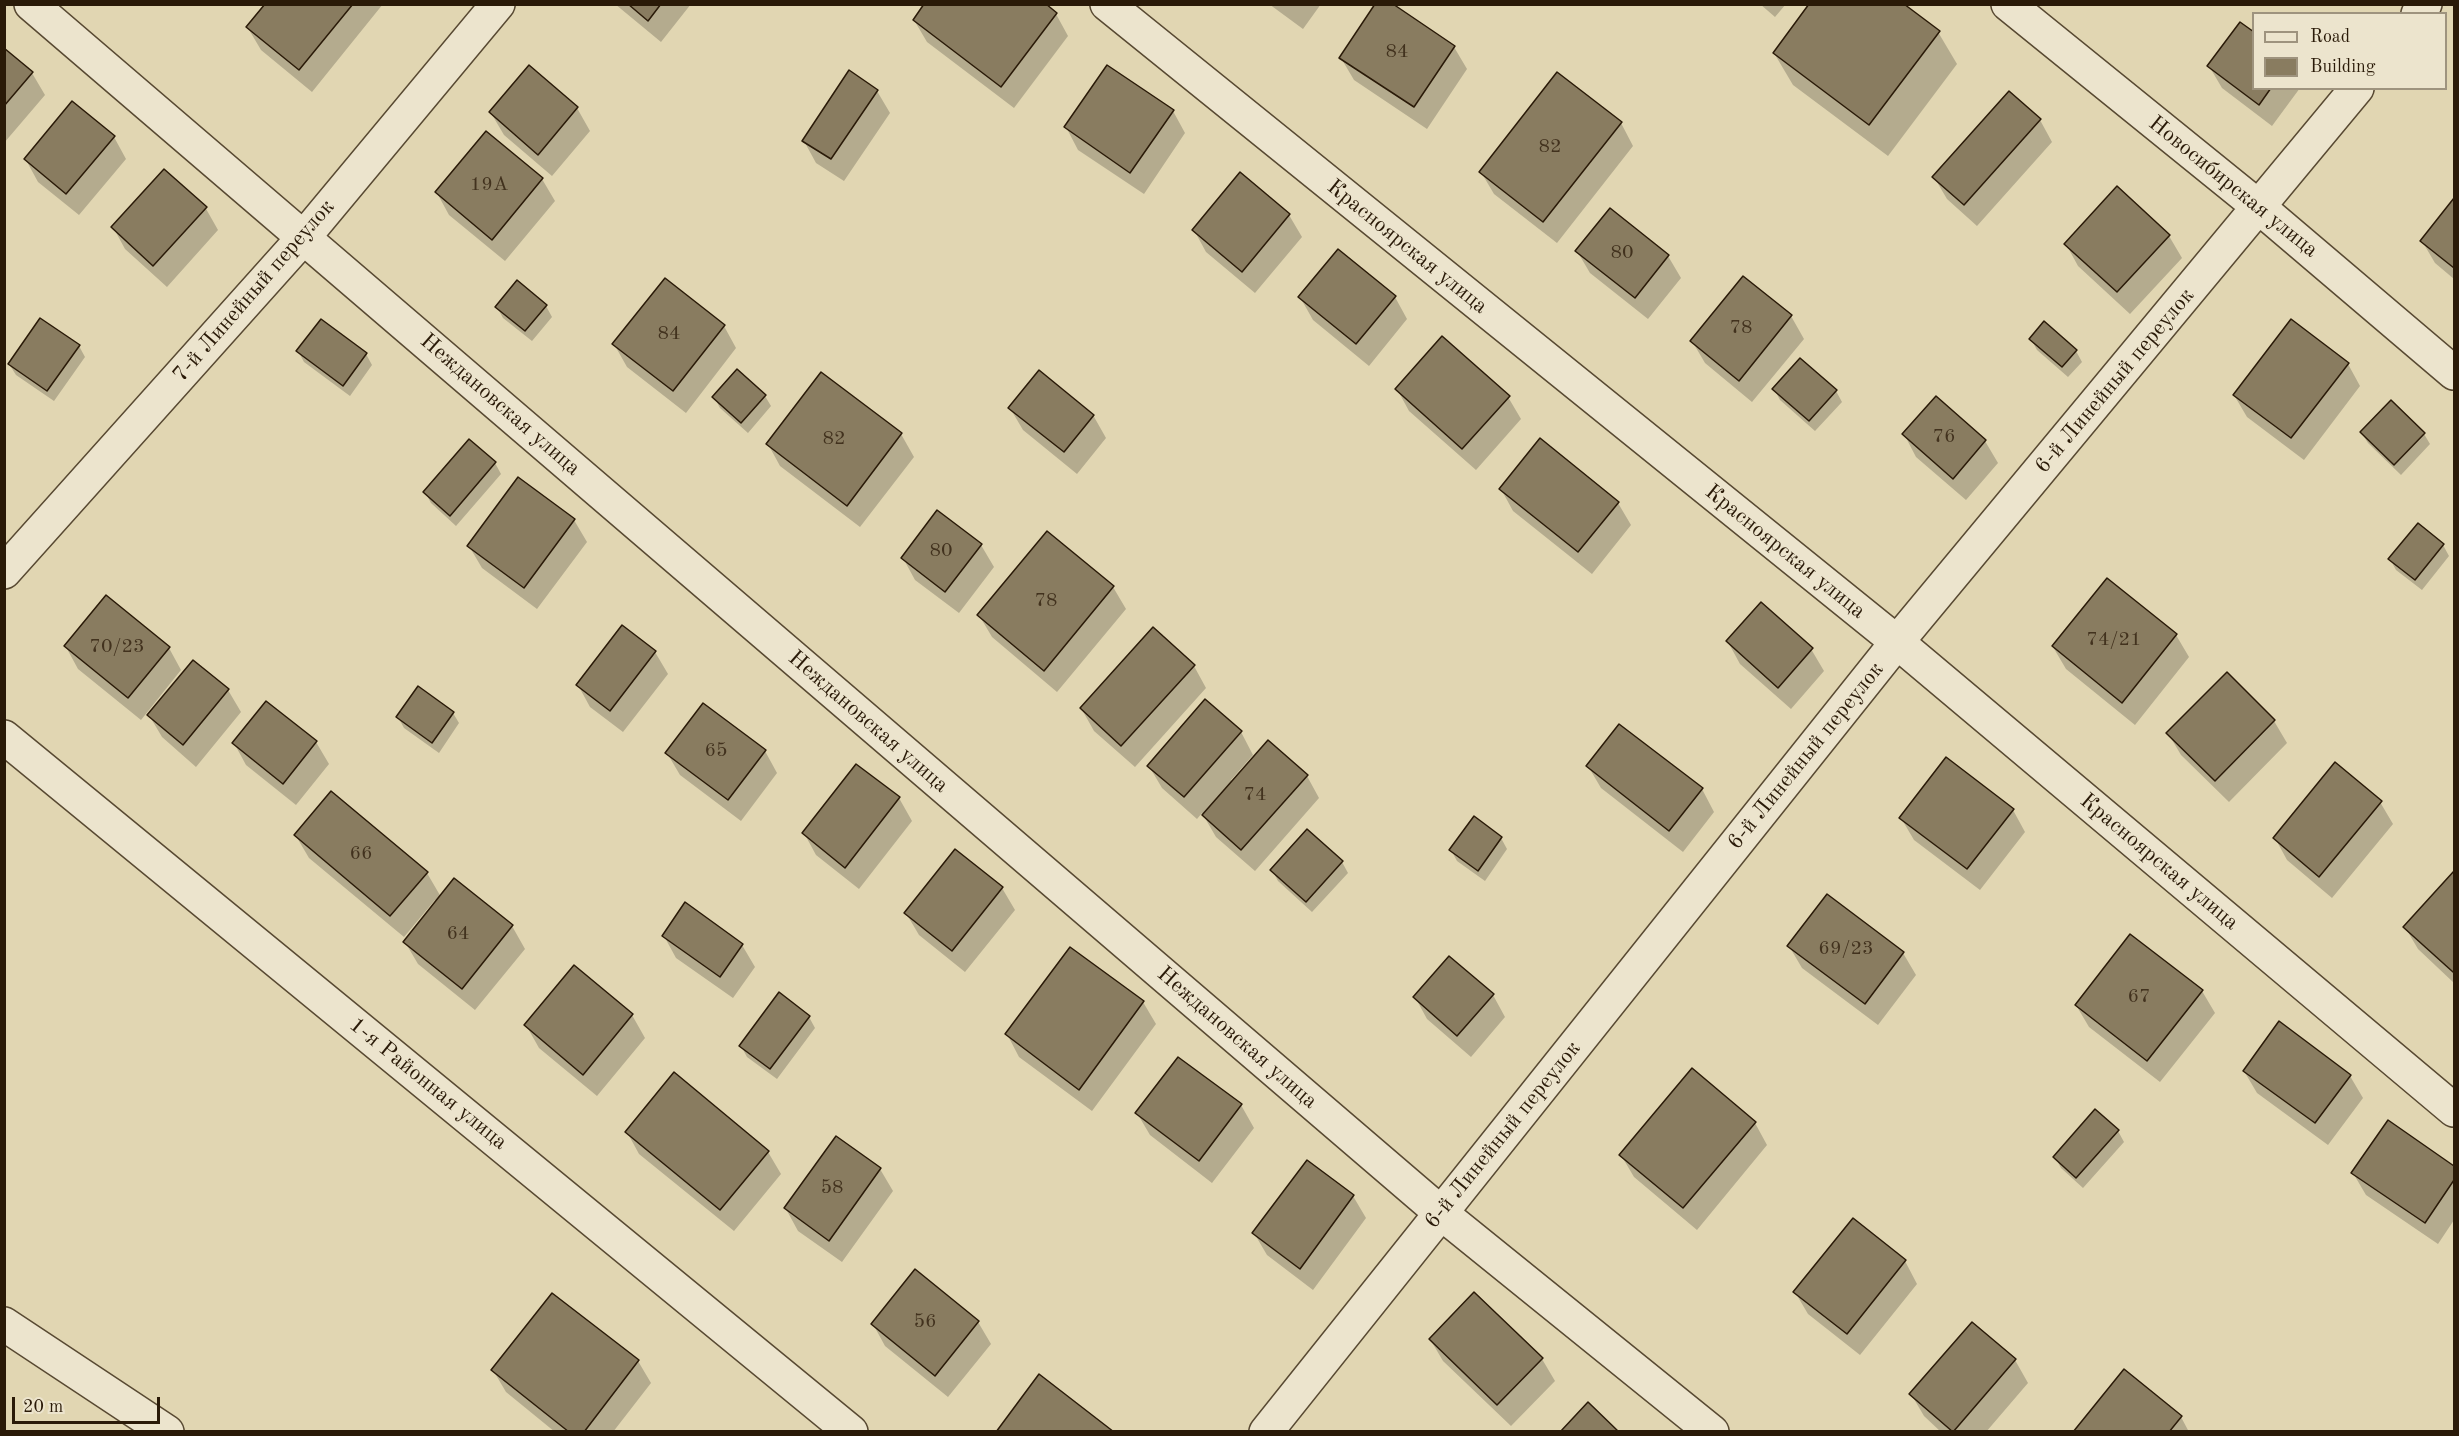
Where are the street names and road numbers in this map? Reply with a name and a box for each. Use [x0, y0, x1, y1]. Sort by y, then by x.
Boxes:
street label: Новосибирская улица [2143, 110, 2323, 264]
street label: Красноярская улица [1321, 174, 1493, 320]
street label: 7-й Линейный переулок [167, 194, 341, 388]
street label: 6-й Линейный переулок [2030, 283, 2200, 479]
street label: Неждановская улица [414, 328, 586, 482]
street label: Красноярская улица [1699, 479, 1871, 625]
street label: Неждановская улица [782, 645, 954, 799]
street label: 6-й Линейный переулок [1722, 657, 1890, 855]
street label: Красноярская улица [2074, 788, 2244, 936]
street label: Неждановская улица [1151, 961, 1323, 1115]
street label: 1-я Районная улица [344, 1012, 512, 1156]
street label: 6-й Линейный переулок [1419, 1036, 1587, 1234]

